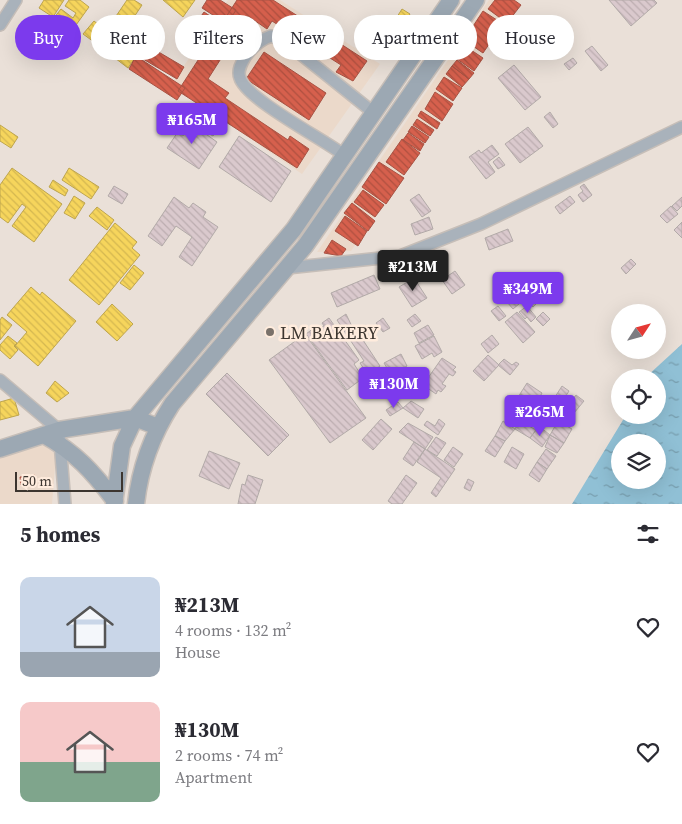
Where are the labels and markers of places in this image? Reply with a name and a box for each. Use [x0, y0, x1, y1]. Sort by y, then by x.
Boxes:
pin: ₦165M [157, 102, 227, 145]
pin: ₦213M [378, 250, 448, 292]
pin: ₦349M [493, 272, 563, 314]
place label: LM BAKERY [280, 320, 379, 345]
marker: LM BAKERY [264, 326, 276, 338]
pin: ₦130M [359, 366, 429, 409]
pin: ₦265M [505, 394, 575, 437]

